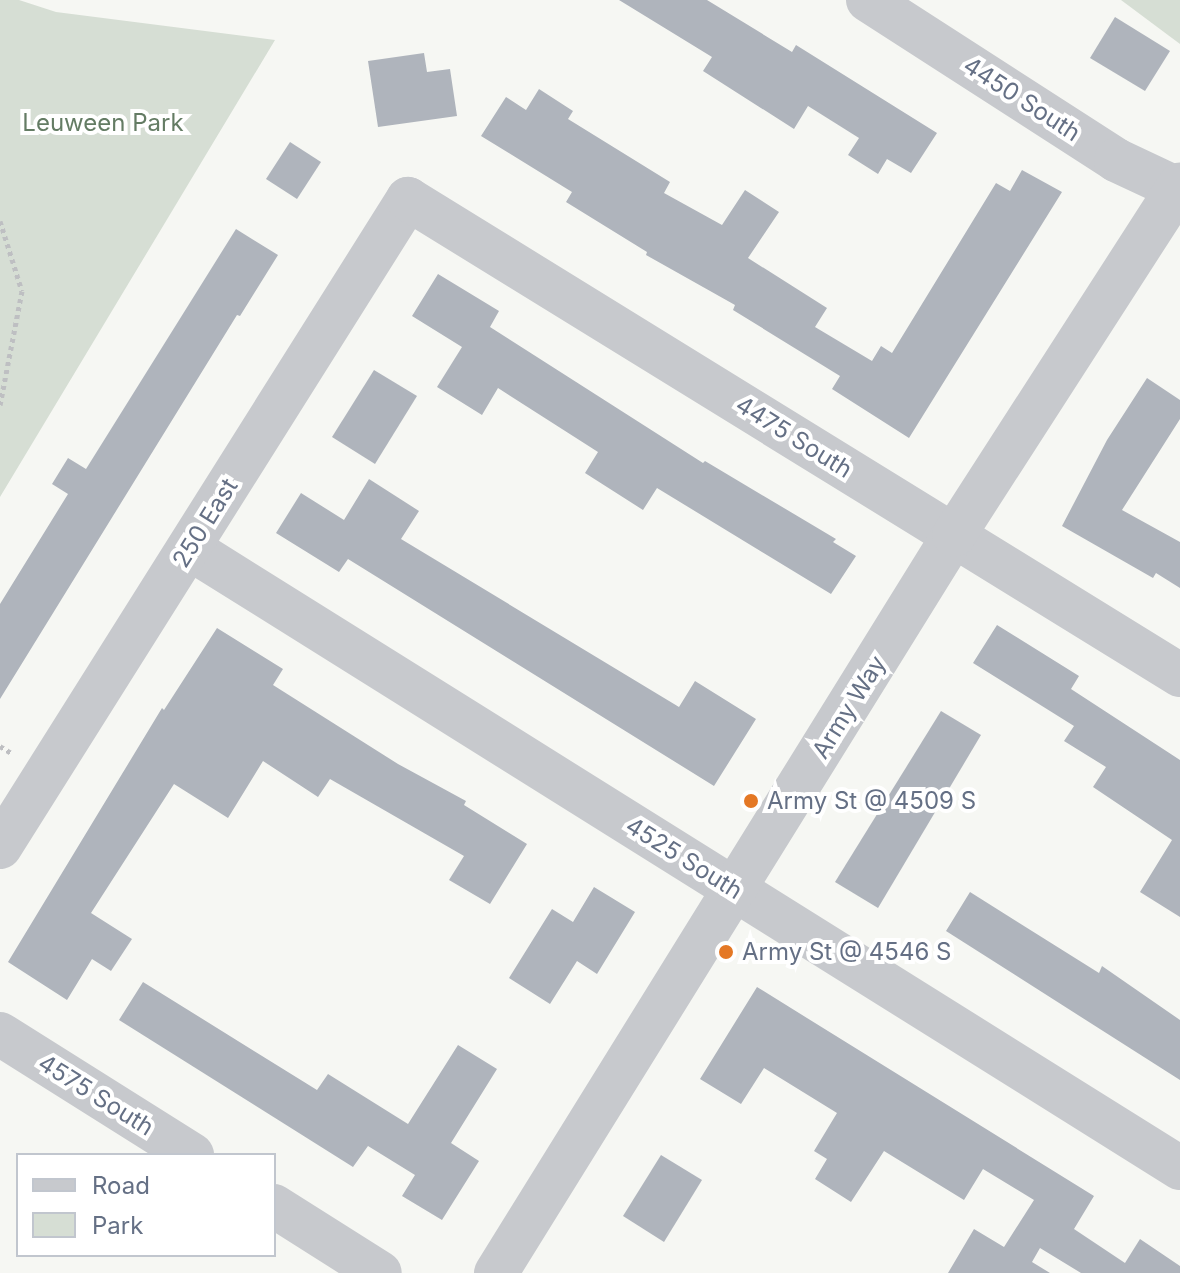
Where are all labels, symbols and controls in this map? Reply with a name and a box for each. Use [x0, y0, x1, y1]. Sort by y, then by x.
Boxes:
street label: 4450 South [958, 51, 1086, 147]
park label: Leuween Park [22, 109, 184, 137]
street label: 4475 South [731, 390, 857, 484]
street label: 250 East [166, 473, 244, 573]
street label: Army Way [806, 650, 892, 764]
place label: Army St @ 4509 S [767, 787, 976, 815]
marker: Army St @ 4509 S [742, 792, 760, 810]
street label: 4525 South [620, 811, 748, 905]
place label: Army St @ 4546 S [742, 938, 951, 966]
marker: Army St @ 4546 S [717, 943, 735, 961]
street label: 4575 South [33, 1048, 159, 1142]
legend [16, 1153, 276, 1257]
text: Road [92, 1171, 150, 1200]
text: Park [92, 1211, 143, 1240]

